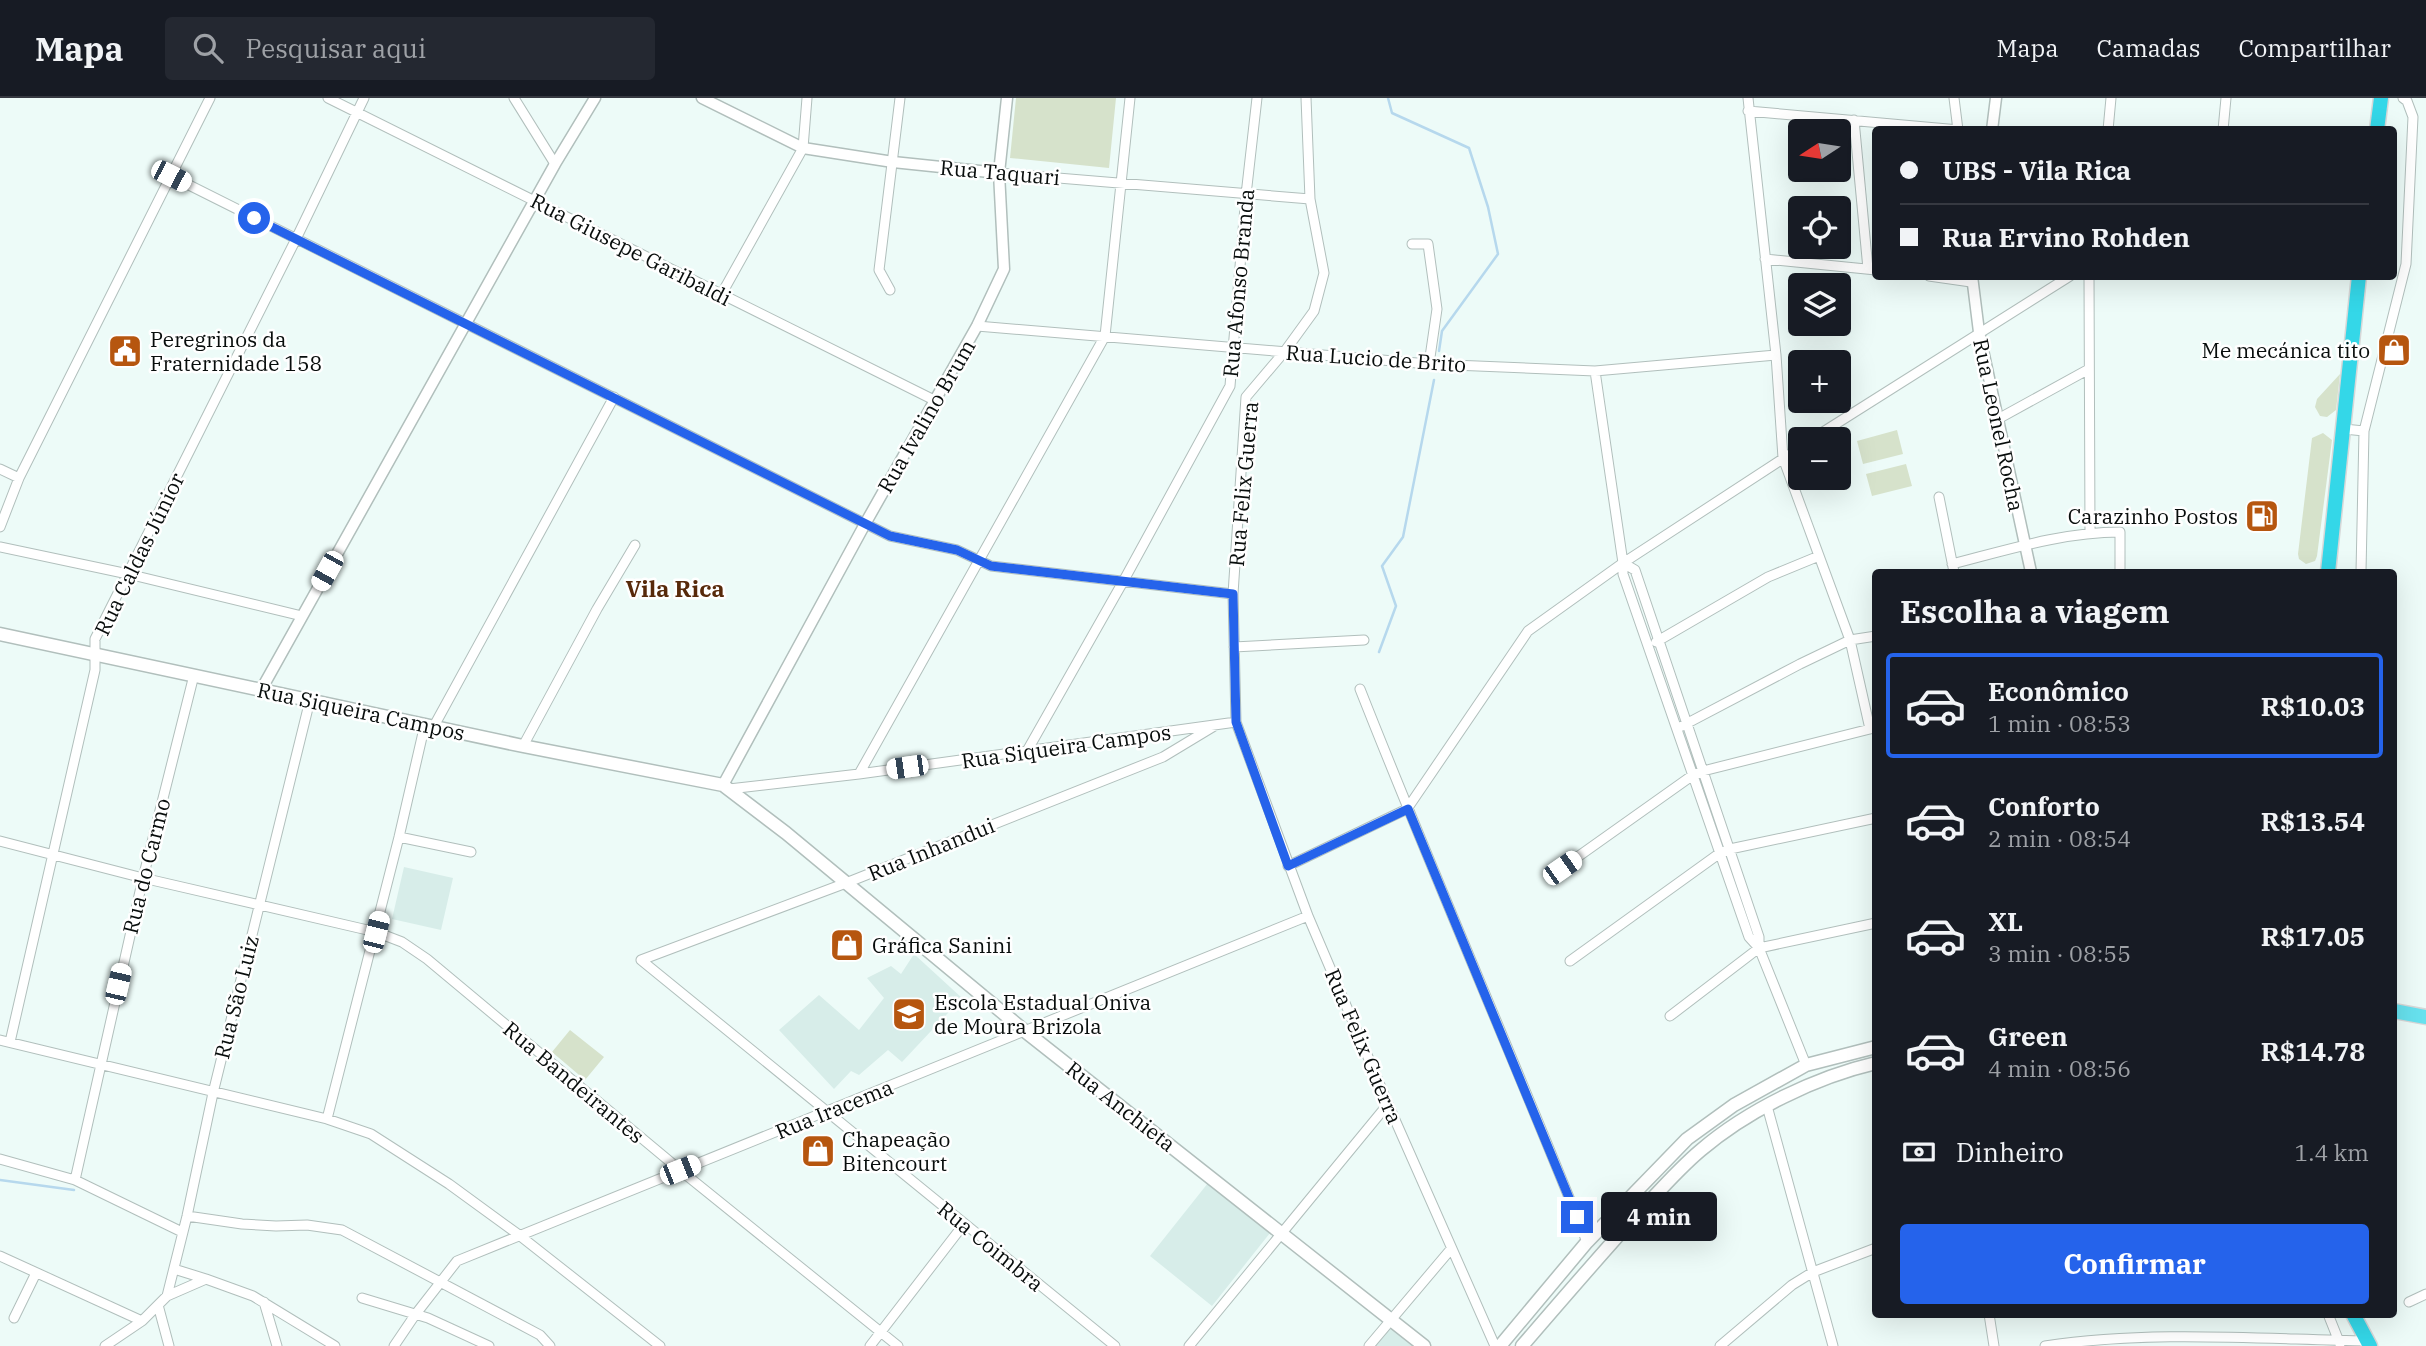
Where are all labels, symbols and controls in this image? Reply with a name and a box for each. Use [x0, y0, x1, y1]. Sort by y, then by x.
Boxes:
search box [165, 17, 655, 80]
text: Mapa [35, 27, 123, 70]
icon: search [189, 29, 227, 67]
text: Pesquisar aqui [245, 31, 426, 65]
text: Mapa [1996, 32, 2059, 64]
text: Camadas [2097, 32, 2200, 64]
text: Compartilhar [2238, 32, 2391, 64]
north arrow [1788, 119, 1852, 182]
map controls [1788, 119, 1851, 490]
street label: Rua Taquari [939, 153, 1061, 191]
text: UBS - Vila Rica [1942, 153, 2131, 187]
car [148, 157, 195, 195]
street label: Rua Giusepe Garibaldi [526, 186, 736, 312]
street label: Rua Afonso Branda [1216, 187, 1260, 379]
button: locate [1788, 196, 1851, 259]
route start [238, 202, 270, 234]
text: Rua Ervino Rohden [1942, 220, 2190, 254]
button: layers [1788, 273, 1851, 336]
place label: Peregrinos da Fraternidade 158 [150, 325, 322, 377]
shop icon: Me mecánica tito [2375, 331, 2413, 369]
public building icon: Peregrinos da Fraternidade 158 [106, 332, 144, 370]
street label: Rua Ivalino Brum [871, 334, 981, 498]
street label: Rua Leonel Rocha [1967, 336, 2031, 514]
place label: Me mecánica tito [2202, 336, 2370, 364]
street label: Rua Lucio de Brito [1285, 338, 1467, 378]
button: + [1788, 350, 1851, 413]
street label: Rua Felix Guerra [1222, 400, 1264, 568]
button: − [1788, 427, 1851, 490]
street label: Rua Caldas Júnior [87, 467, 191, 640]
fuel station icon: Carazinho Postos [2243, 497, 2281, 535]
place label: Carazinho Postos [2068, 502, 2238, 530]
car [308, 548, 347, 594]
district label: Vila Rica [625, 573, 725, 603]
text: Escolha a viagem [1900, 590, 2170, 632]
icon: car [1904, 674, 1967, 737]
text: Econômico [1988, 674, 2129, 708]
street label: Rua Siqueira Campos [255, 675, 467, 747]
text: R$10.03 [2261, 689, 2365, 723]
text: 1 min · 08:53 [1988, 708, 2131, 738]
street label: Rua Siqueira Campos [959, 717, 1173, 775]
car [885, 754, 930, 780]
icon: car [1904, 789, 1967, 852]
text: Conforto [1988, 789, 2100, 823]
street label: Rua do Carmo [116, 795, 176, 937]
text: R$13.54 [2261, 804, 2365, 838]
street label: Rua Inhandui [863, 811, 999, 887]
text: 2 min · 08:54 [1988, 823, 2131, 853]
car [1539, 847, 1586, 889]
icon: car [1904, 904, 1967, 967]
text: XL [1988, 904, 2023, 938]
car [361, 909, 392, 955]
text: R$17.05 [2261, 919, 2365, 953]
shop icon: Gráfica Sanini [828, 926, 866, 964]
place label: Gráfica Sanini [872, 931, 1012, 959]
street label: Rua São Luiz [207, 932, 265, 1062]
text: 3 min · 08:55 [1988, 938, 2131, 968]
car [104, 961, 133, 1007]
street label: Rua Felix Guerra [1319, 964, 1409, 1128]
place label: Escola Estadual Oniva de Moura Brizola [934, 988, 1151, 1040]
school or university icon: Escola Estadual Oniva de Moura Brizola [890, 995, 928, 1033]
street label: Rua Bandeirantes [498, 1015, 650, 1149]
icon: car [1904, 1019, 1967, 1082]
text: Green [1988, 1019, 2068, 1053]
text: R$14.78 [2261, 1034, 2365, 1068]
text: 4 min · 08:56 [1988, 1053, 2131, 1083]
street label: Rua Anchieta [1060, 1054, 1182, 1158]
street label: Rua Iracema [771, 1073, 897, 1145]
place label: Chapeação Bitencourt [842, 1125, 950, 1177]
shop icon: Chapeação Bitencourt [799, 1132, 837, 1170]
icon: cash [1900, 1133, 1938, 1171]
text: Dinheiro [1956, 1135, 2064, 1169]
text: 1.4 km [2295, 1137, 2369, 1167]
car [657, 1152, 704, 1188]
callout: 4 min [1602, 1192, 1717, 1242]
street label: Rua Coimbra [932, 1195, 1050, 1297]
route end [1561, 1201, 1593, 1233]
text: 4 min [1627, 1201, 1691, 1231]
button: Confirmar [1900, 1224, 2369, 1304]

